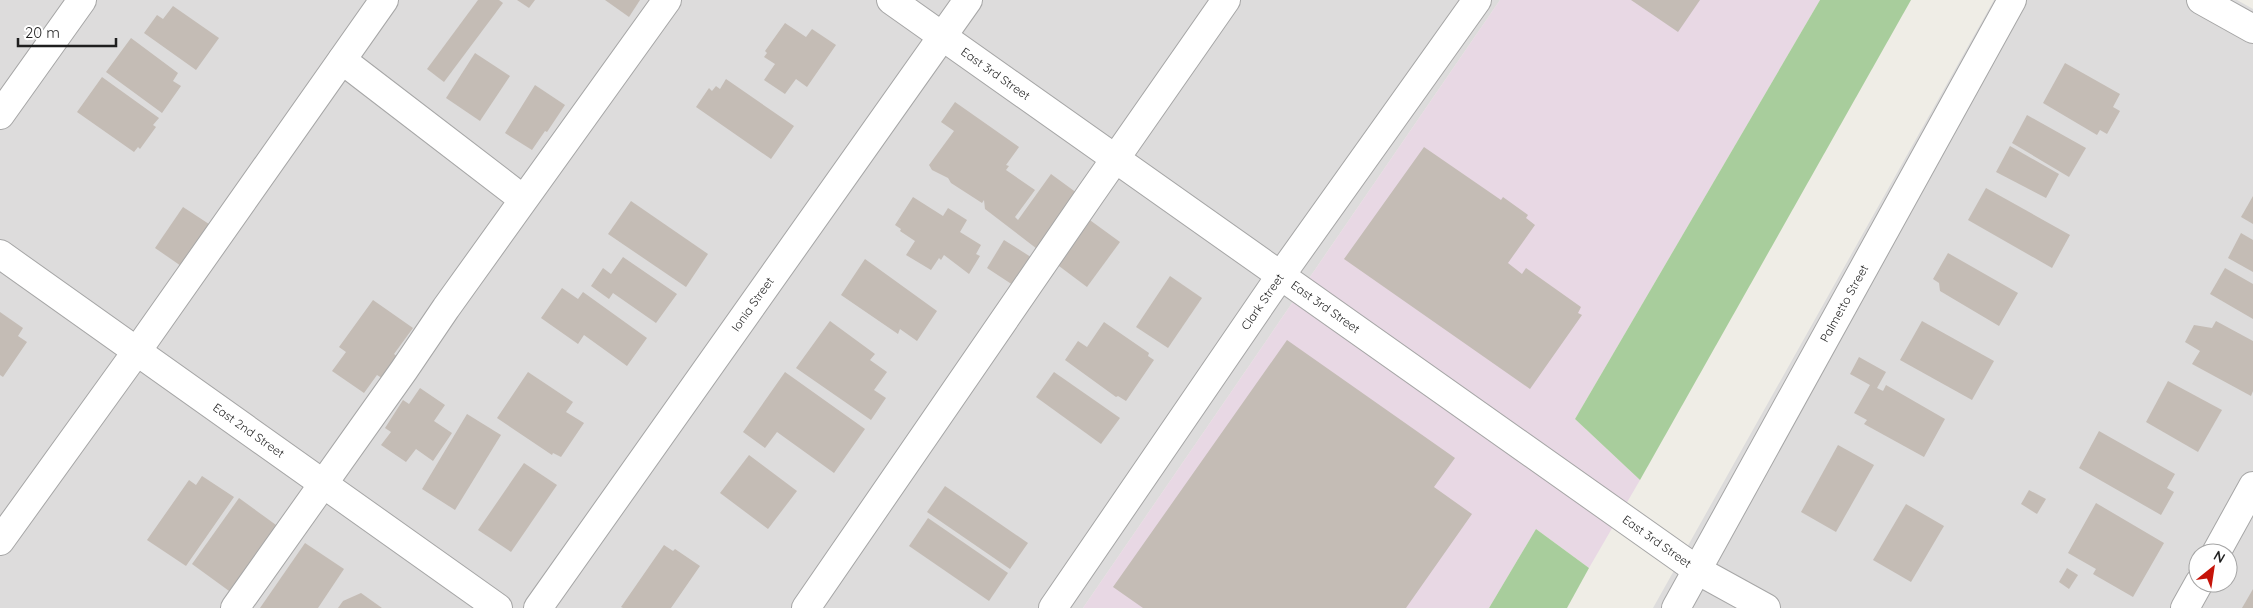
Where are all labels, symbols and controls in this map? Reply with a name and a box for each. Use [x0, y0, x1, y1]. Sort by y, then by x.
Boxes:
scale bar [18, 15, 115, 47]
text: 20 m [25, 23, 60, 42]
street label: East 3rd Street [958, 44, 1033, 103]
street label: Palmetto Street [1816, 262, 1871, 345]
street label: Clark Street [1238, 271, 1287, 333]
street label: Ionia Street [728, 274, 777, 334]
street label: East 3rd Street [1288, 277, 1363, 336]
street label: East 2nd Street [210, 400, 287, 461]
street label: East 3rd Street [1620, 512, 1695, 571]
north arrow [2188, 543, 2238, 593]
text: N [2211, 546, 2228, 567]

